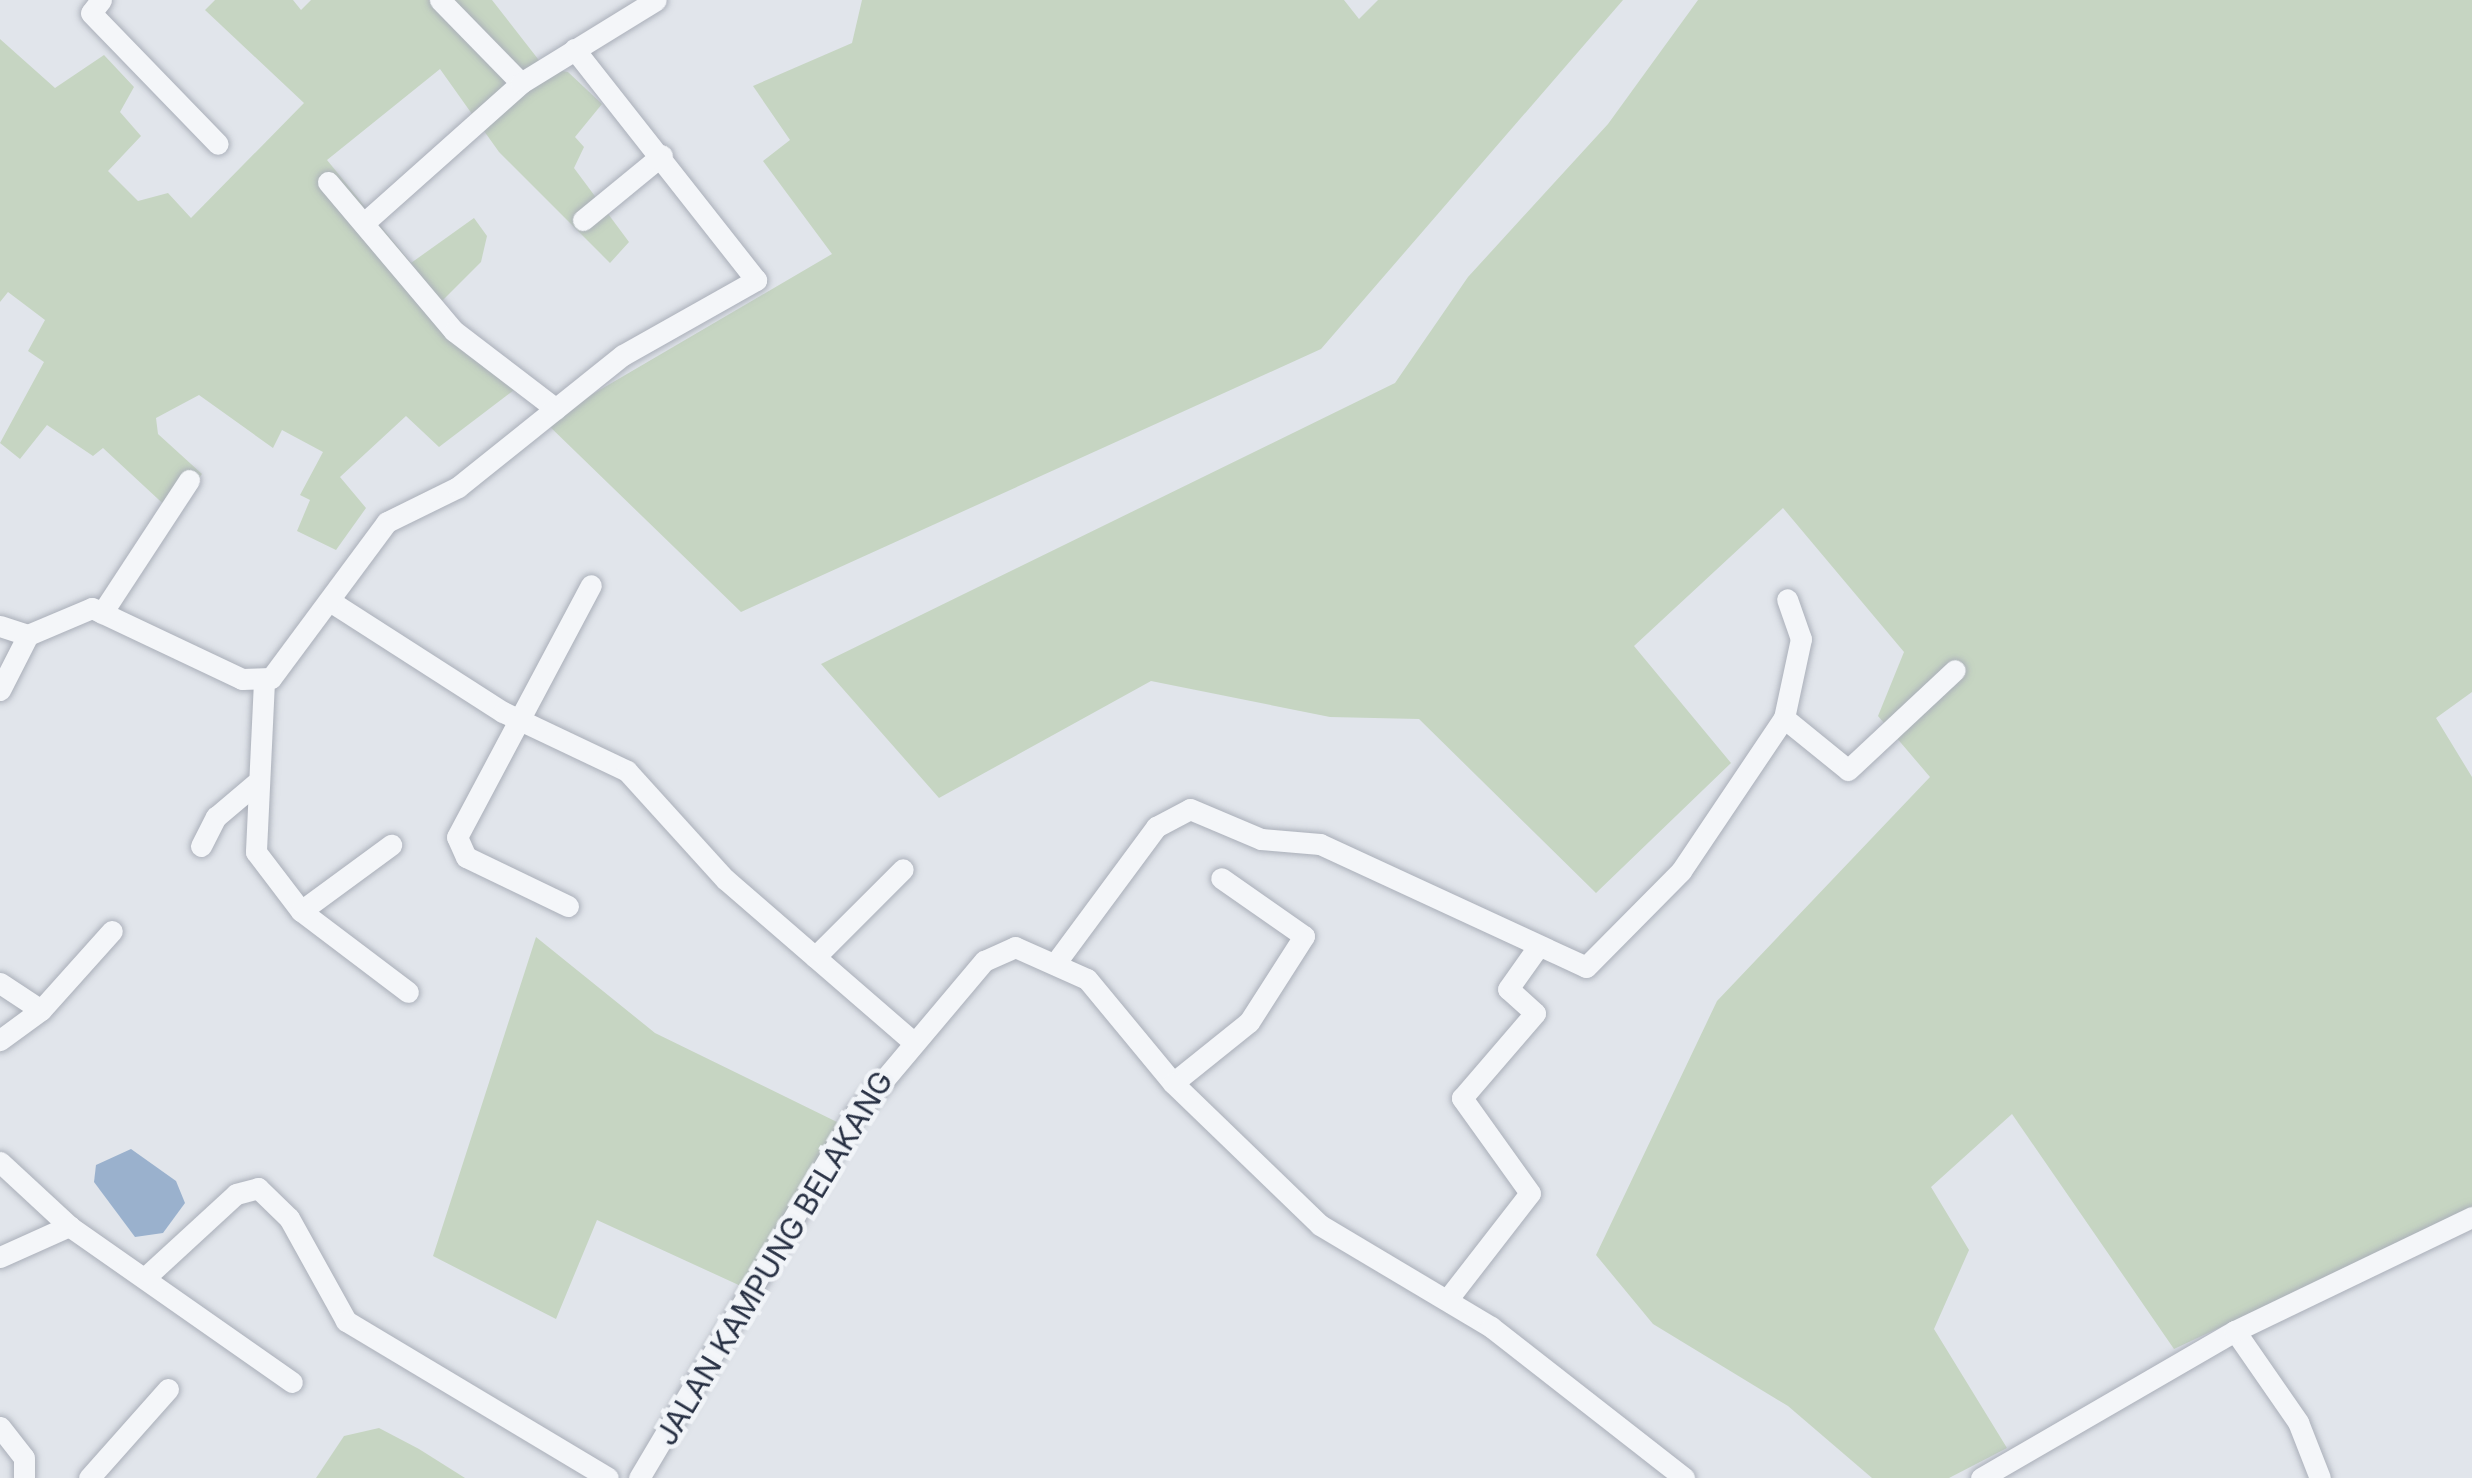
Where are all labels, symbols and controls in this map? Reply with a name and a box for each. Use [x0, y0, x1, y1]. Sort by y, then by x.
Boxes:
street label: JALAN KAMPUNG BELAKANG [648, 1064, 900, 1452]

